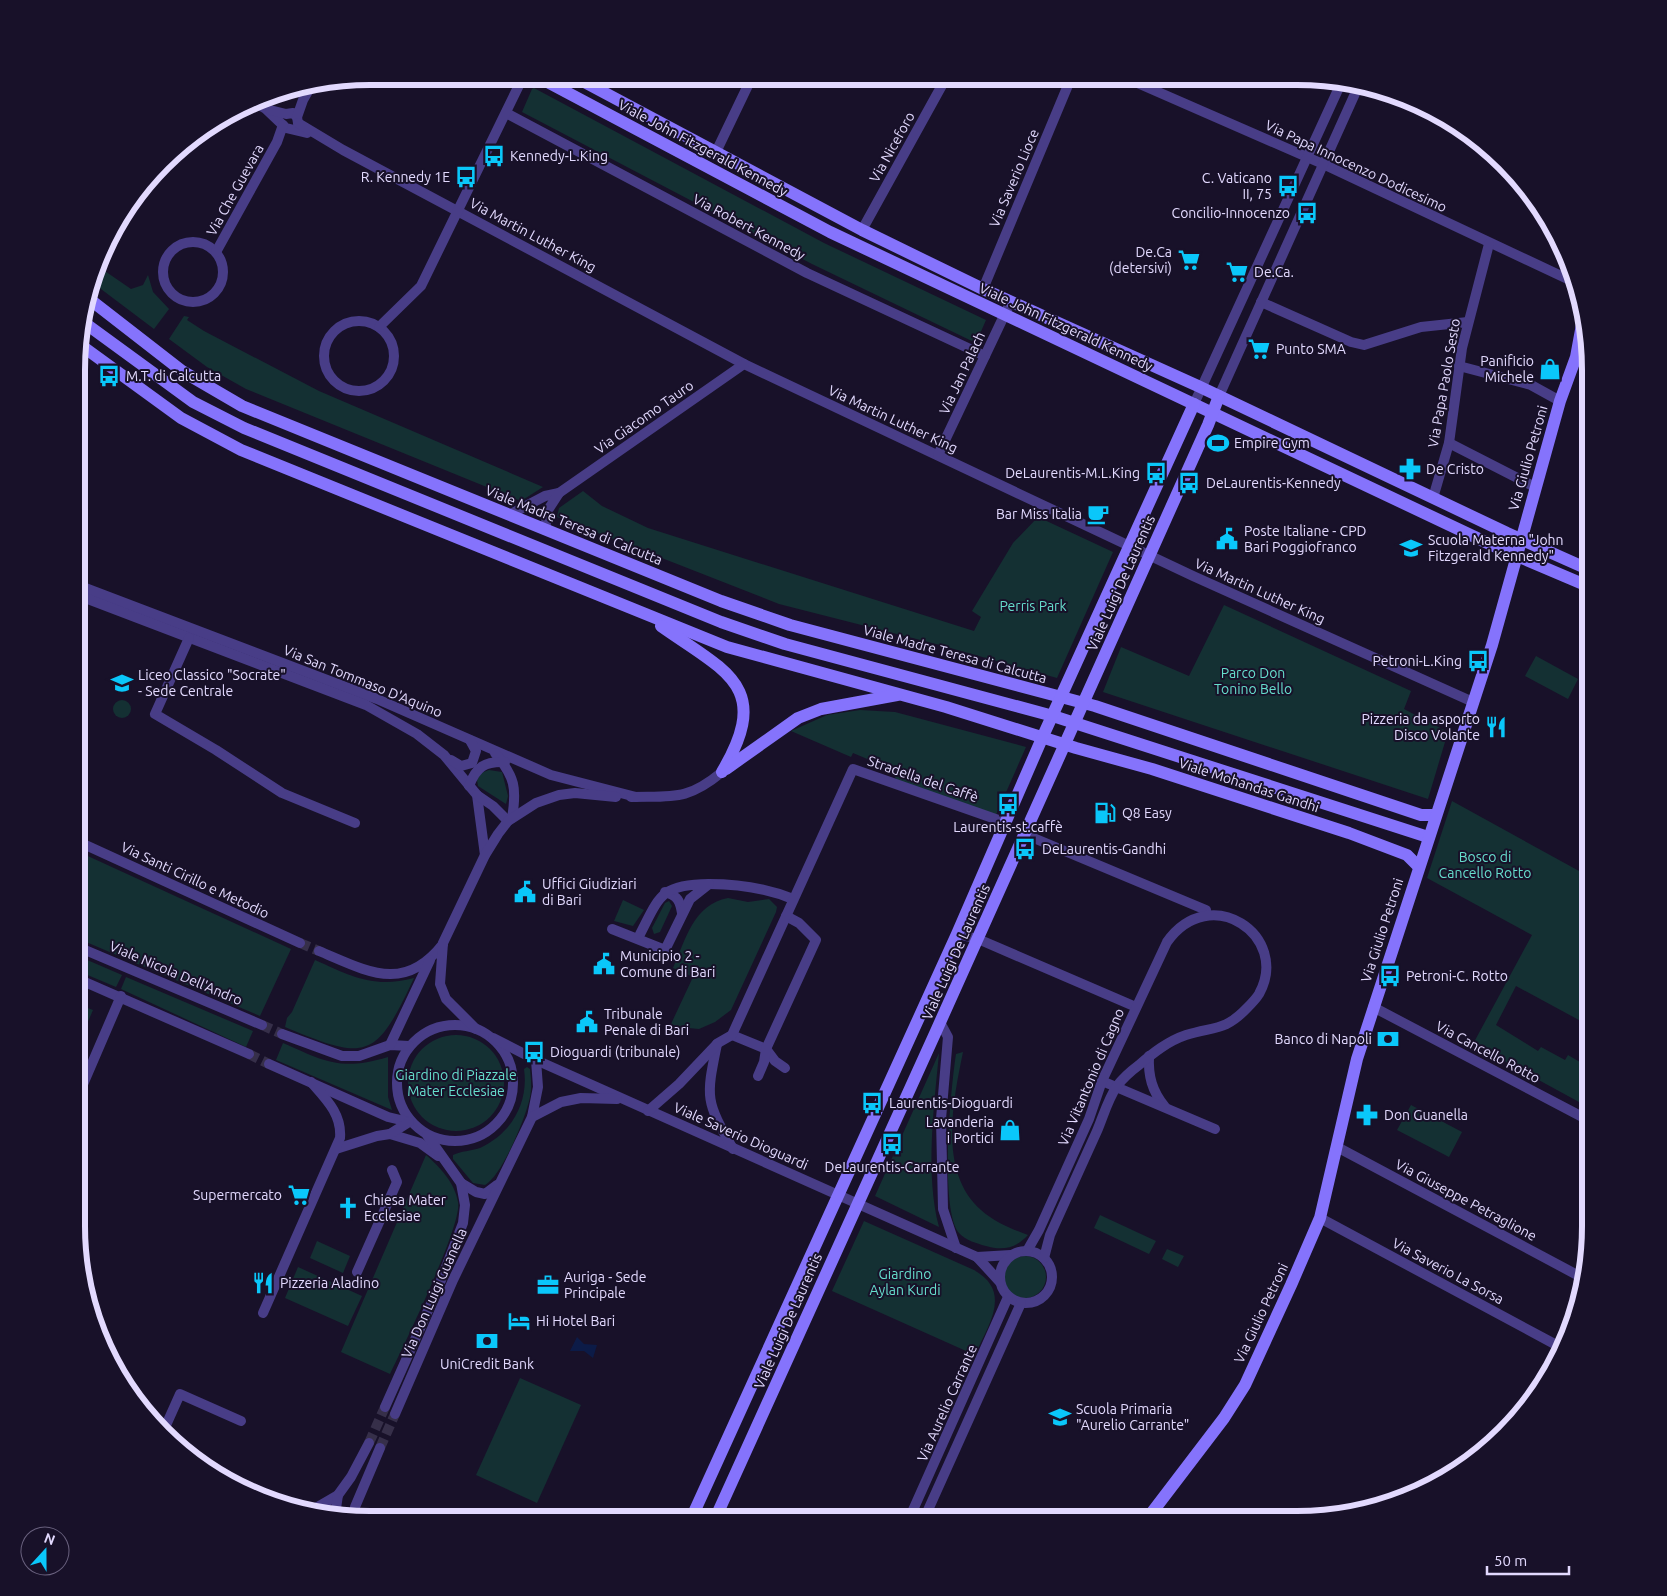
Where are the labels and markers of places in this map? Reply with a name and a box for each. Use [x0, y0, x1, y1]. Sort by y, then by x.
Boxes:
bus stop icon: Kennedy-L.King [481, 143, 507, 169]
place label: Kennedy-L.King [510, 148, 608, 164]
bus stop icon: R. Kennedy 1E [453, 164, 479, 190]
place label: R. Kennedy 1E [361, 169, 450, 185]
place label: C. Vaticano II, 75 [1202, 170, 1272, 202]
bus stop icon: C. Vaticano II, 75 [1275, 173, 1301, 199]
bus stop icon: Concilio-Innocenzo [1294, 200, 1320, 226]
place label: Concilio-Innocenzo [1172, 205, 1290, 221]
place label: De.Ca (detersivi) [1109, 244, 1172, 276]
supermarket icon: De.Ca (detersivi) [1176, 247, 1202, 273]
supermarket icon: De.Ca. [1224, 259, 1250, 285]
place label: De.Ca. [1254, 264, 1294, 280]
supermarket icon: Punto SMA [1246, 336, 1272, 362]
place label: Punto SMA [1276, 341, 1346, 357]
place label: Panificio Michele [1480, 353, 1534, 385]
shop icon: Panificio Michele [1537, 356, 1563, 382]
bus stop icon: M.T. di Calcutta [96, 363, 122, 389]
place label: M.T. di Calcutta [126, 368, 221, 384]
sports icon: Empire Gym [1205, 430, 1231, 456]
place label: Empire Gym [1234, 435, 1310, 451]
pharmacy icon: De Cristo [1397, 456, 1423, 482]
bus stop icon: DeLaurentis-M.L.King [1143, 460, 1169, 486]
place label: De Cristo [1426, 461, 1484, 477]
place label: DeLaurentis-M.L.King [1005, 465, 1140, 481]
bus stop icon: DeLaurentis-Kennedy [1176, 470, 1202, 496]
place label: DeLaurentis-Kennedy [1206, 475, 1341, 491]
cafe icon: Bar Miss Italia [1085, 501, 1111, 527]
place label: Bar Miss Italia [996, 506, 1082, 522]
place label: Poste Italiane - CPD Bari Poggiofranco [1244, 523, 1367, 555]
public building icon: Poste Italiane - CPD Bari Poggiofranco [1214, 526, 1240, 552]
place label: Scuola Materna "John Fitzgerald Kennedy" [1428, 532, 1564, 564]
school or university icon: Scuola Materna "John Fitzgerald Kennedy" [1398, 535, 1424, 561]
bus stop icon: Petroni-L.King [1465, 648, 1491, 674]
place label: Petroni-L.King [1373, 653, 1462, 669]
place label: Liceo Classico "Socrate" - Sede Centrale [138, 667, 286, 699]
school or university icon: Liceo Classico "Socrate" - Sede Centrale [109, 670, 135, 696]
place label: Pizzeria da asporto Disco Volante [1361, 711, 1480, 743]
restaurant icon: Pizzeria da asporto Disco Volante [1483, 714, 1509, 740]
bus stop icon: Laurentis-st.caffè [995, 791, 1021, 817]
fuel station icon: Q8 Easy [1092, 800, 1118, 826]
place label: Q8 Easy [1122, 805, 1172, 821]
place label: Laurentis-st.caffè [953, 819, 1063, 835]
bus stop icon: DeLaurentis-Gandhi [1012, 836, 1038, 862]
place label: DeLaurentis-Gandhi [1042, 841, 1166, 857]
place label: Uffici Giudiziari di Bari [542, 876, 637, 908]
public building icon: Uffici Giudiziari di Bari [512, 879, 538, 905]
place label: Municipio 2 - Comune di Bari [620, 948, 715, 980]
public building icon: Municipio 2 - Comune di Bari [591, 951, 617, 977]
bus stop icon: Petroni-C. Rotto [1377, 963, 1403, 989]
place label: Petroni-C. Rotto [1406, 968, 1508, 984]
place label: Tribunale Penale di Bari [604, 1006, 689, 1038]
public building icon: Tribunale Penale di Bari [574, 1009, 600, 1035]
bank icon: Banco di Napoli [1375, 1026, 1401, 1052]
place label: Banco di Napoli [1275, 1031, 1372, 1047]
bus stop icon: Dioguardi (tribunale) [521, 1039, 547, 1065]
place label: Dioguardi (tribunale) [550, 1044, 680, 1060]
bus stop icon: Laurentis-Dioguardi [859, 1090, 885, 1116]
place label: Laurentis-Dioguardi [889, 1095, 1013, 1111]
pharmacy icon: Don Guanella [1354, 1102, 1380, 1128]
place label: Don Guanella [1384, 1107, 1468, 1123]
place label: Lavanderia i Portici [926, 1114, 994, 1146]
shop icon: Lavanderia i Portici [997, 1117, 1023, 1143]
bus stop icon: DeLaurentis-Carrante [879, 1131, 905, 1157]
place label: DeLaurentis-Carrante [825, 1159, 959, 1175]
supermarket icon: Supermercato [286, 1182, 312, 1208]
place label: Supermercato [193, 1187, 282, 1203]
place label: Chiesa Mater Ecclesiae [364, 1192, 447, 1224]
church icon: Chiesa Mater Ecclesiae [335, 1195, 361, 1221]
place label: Auriga - Sede Principale [564, 1269, 647, 1301]
restaurant icon: Pizzeria Aladino [250, 1270, 276, 1296]
office icon: Auriga - Sede Principale [535, 1272, 561, 1298]
place label: Pizzeria Aladino [280, 1275, 379, 1291]
hotel icon: Hi Hotel Bari [506, 1308, 532, 1334]
place label: Hi Hotel Bari [536, 1313, 615, 1329]
bank icon: UniCredit Bank [474, 1328, 500, 1354]
place label: UniCredit Bank [440, 1356, 534, 1372]
place label: Scuola Primaria "Aurelio Carrante" [1076, 1401, 1189, 1433]
school or university icon: Scuola Primaria "Aurelio Carrante" [1047, 1404, 1073, 1430]

